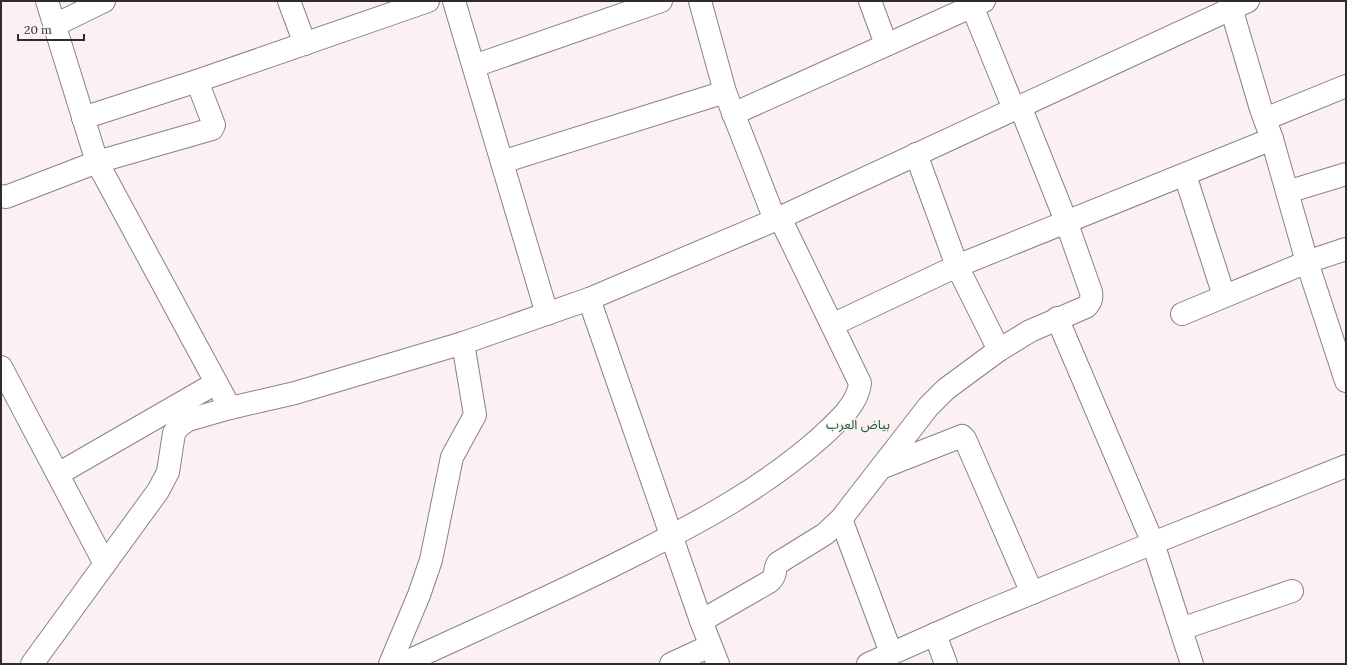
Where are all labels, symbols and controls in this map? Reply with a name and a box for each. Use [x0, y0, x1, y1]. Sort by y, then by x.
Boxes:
scale bar [18, 16, 84, 42]
text: 20 m [24, 22, 52, 37]
district label: بياض العرب [826, 416, 890, 433]

